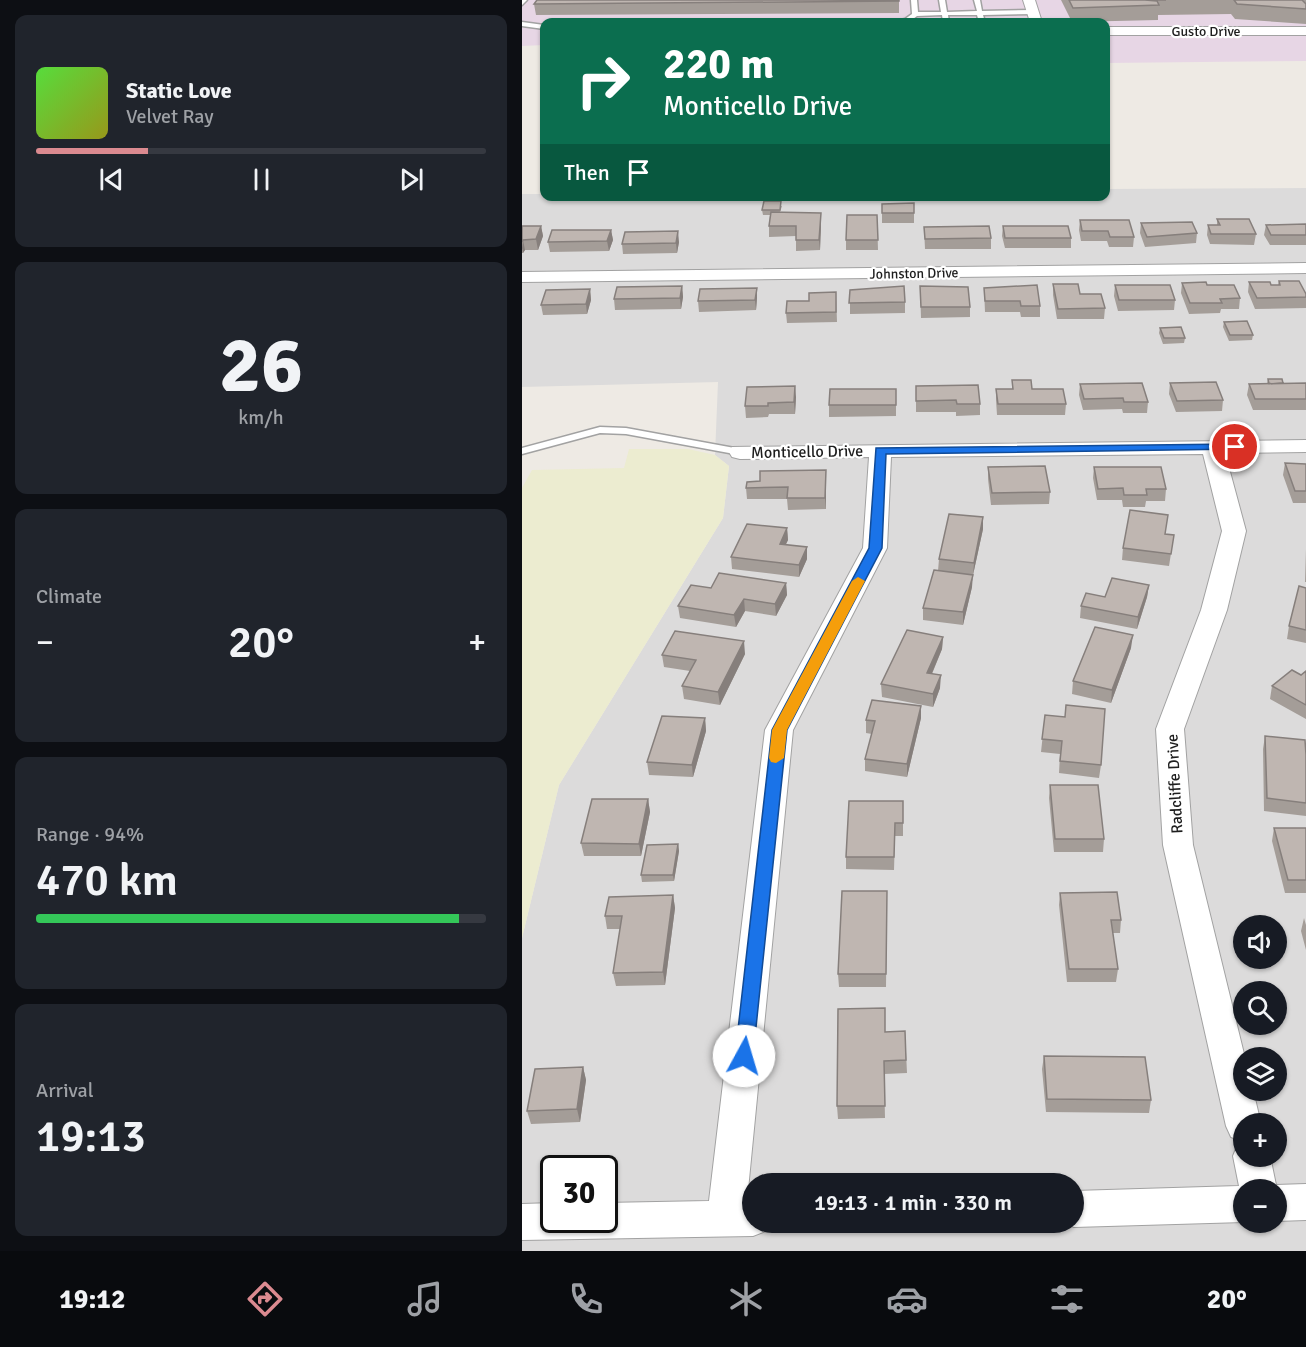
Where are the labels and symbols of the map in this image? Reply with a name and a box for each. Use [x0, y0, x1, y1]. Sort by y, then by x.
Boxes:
street label: Gusto Drive [1171, 23, 1241, 40]
street label: Johnston Drive [869, 264, 959, 283]
pin [1209, 421, 1260, 472]
street label: Monticello Drive [751, 441, 863, 463]
street label: Radcliffe Drive [1162, 734, 1188, 834]
position arrow [712, 1024, 776, 1088]
speed limit sign: 30 [540, 1155, 618, 1233]

